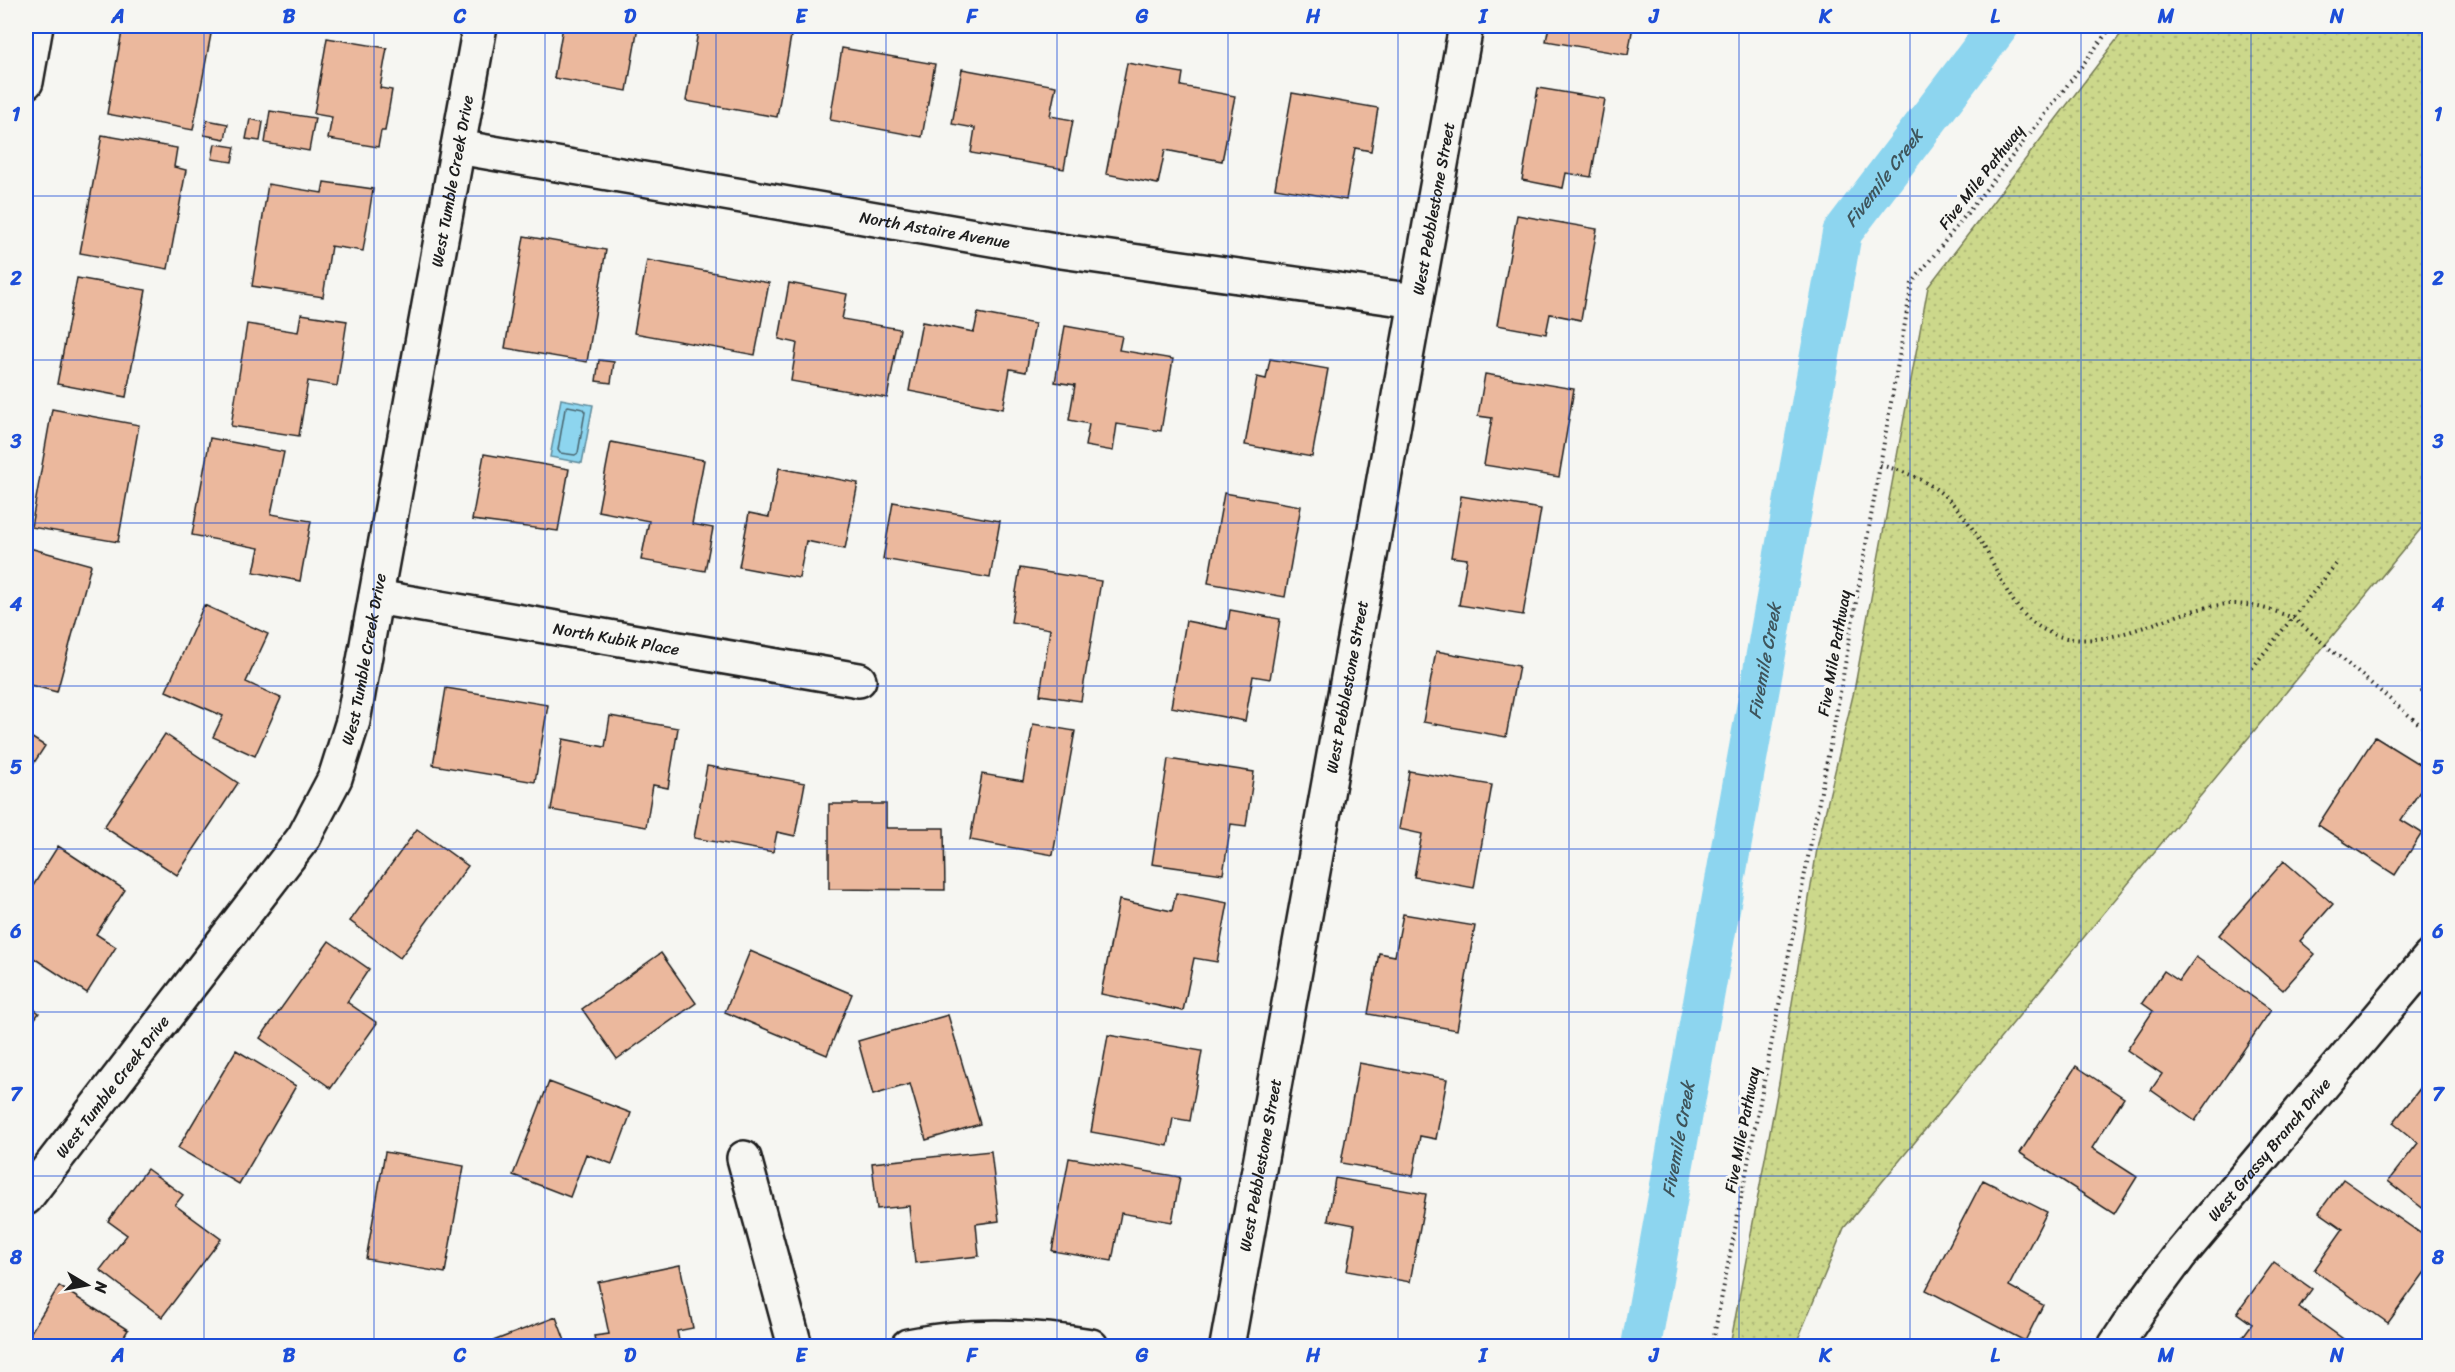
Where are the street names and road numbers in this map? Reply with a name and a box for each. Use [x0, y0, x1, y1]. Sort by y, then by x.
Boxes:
street label: West Tumble Creek Drive [422, 93, 482, 269]
street label: Five Mile Pathway [1930, 117, 2032, 236]
street label: West Pebblestone Street [1403, 120, 1463, 297]
street label: North Astaire Avenue [857, 202, 1013, 257]
street label: West Tumble Creek Drive [332, 571, 394, 748]
street label: Five Mile Pathway [1809, 587, 1859, 718]
street label: West Pebblestone Street [1316, 598, 1376, 775]
street label: North Kubik Place [551, 613, 682, 663]
street label: West Tumble Creek Drive [47, 1008, 177, 1164]
street label: Five Mile Pathway [1716, 1064, 1769, 1195]
street label: West Grassy Branch Drive [2200, 1071, 2338, 1228]
street label: West Pebblestone Street [1230, 1076, 1290, 1254]

